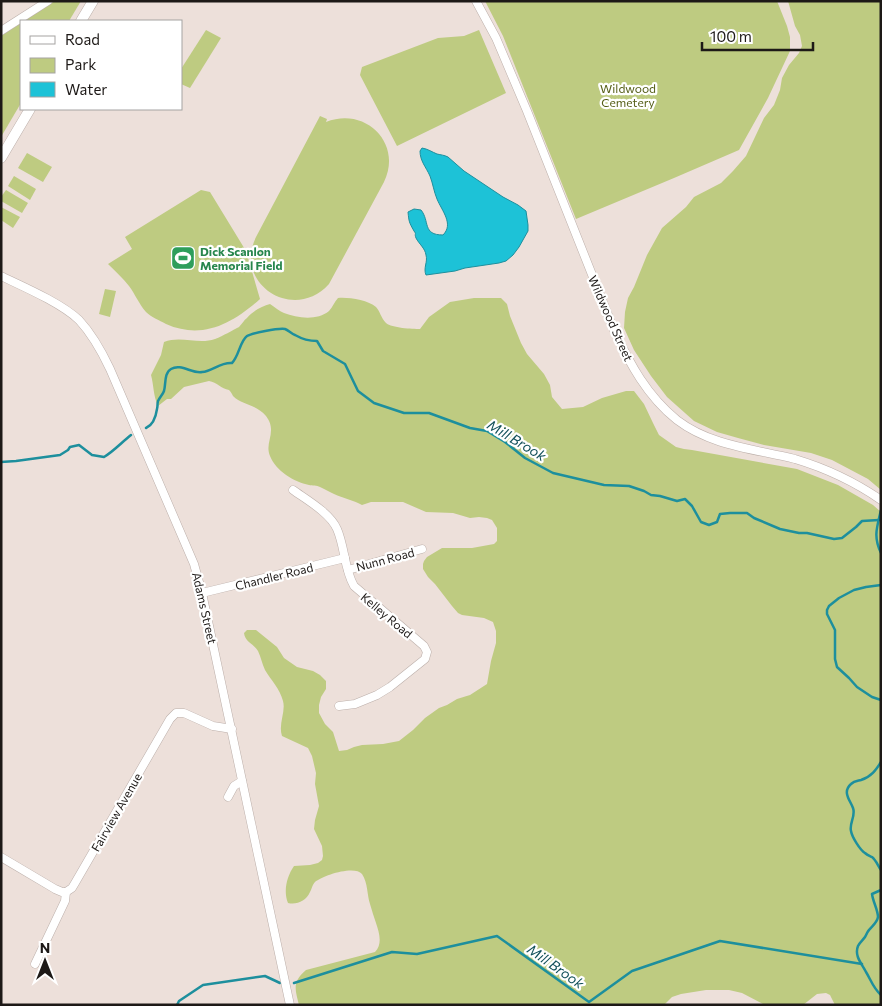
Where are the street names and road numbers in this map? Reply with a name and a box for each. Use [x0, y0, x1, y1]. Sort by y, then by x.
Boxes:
street label: Wildwood Street [586, 273, 636, 363]
street label: Nunn Road [354, 544, 416, 574]
street label: Chandler Road [234, 560, 314, 592]
street label: Adams Street [190, 571, 220, 645]
street label: Kelley Road [358, 589, 416, 641]
street label: Fairview Avenue [88, 770, 144, 854]

